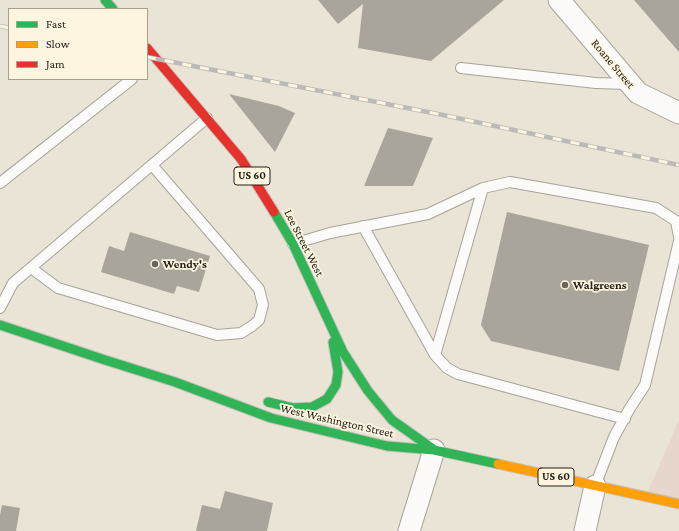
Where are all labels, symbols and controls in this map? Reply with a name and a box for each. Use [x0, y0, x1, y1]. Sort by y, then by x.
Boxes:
legend [8, 8, 148, 80]
text: Fast [46, 17, 66, 31]
street label: Roane Street [588, 36, 638, 92]
text: Slow [46, 37, 70, 51]
text: Jam [46, 57, 65, 71]
road number: US 60 [234, 167, 270, 185]
street label: Lee Street West [281, 207, 327, 279]
place label: Wendy's [163, 257, 207, 271]
marker: Wendy's [150, 259, 160, 269]
place label: Walgreens [573, 278, 627, 292]
marker: Walgreens [560, 280, 570, 290]
street label: West Washington Street [279, 401, 395, 441]
road number: US 60 [538, 468, 574, 486]

